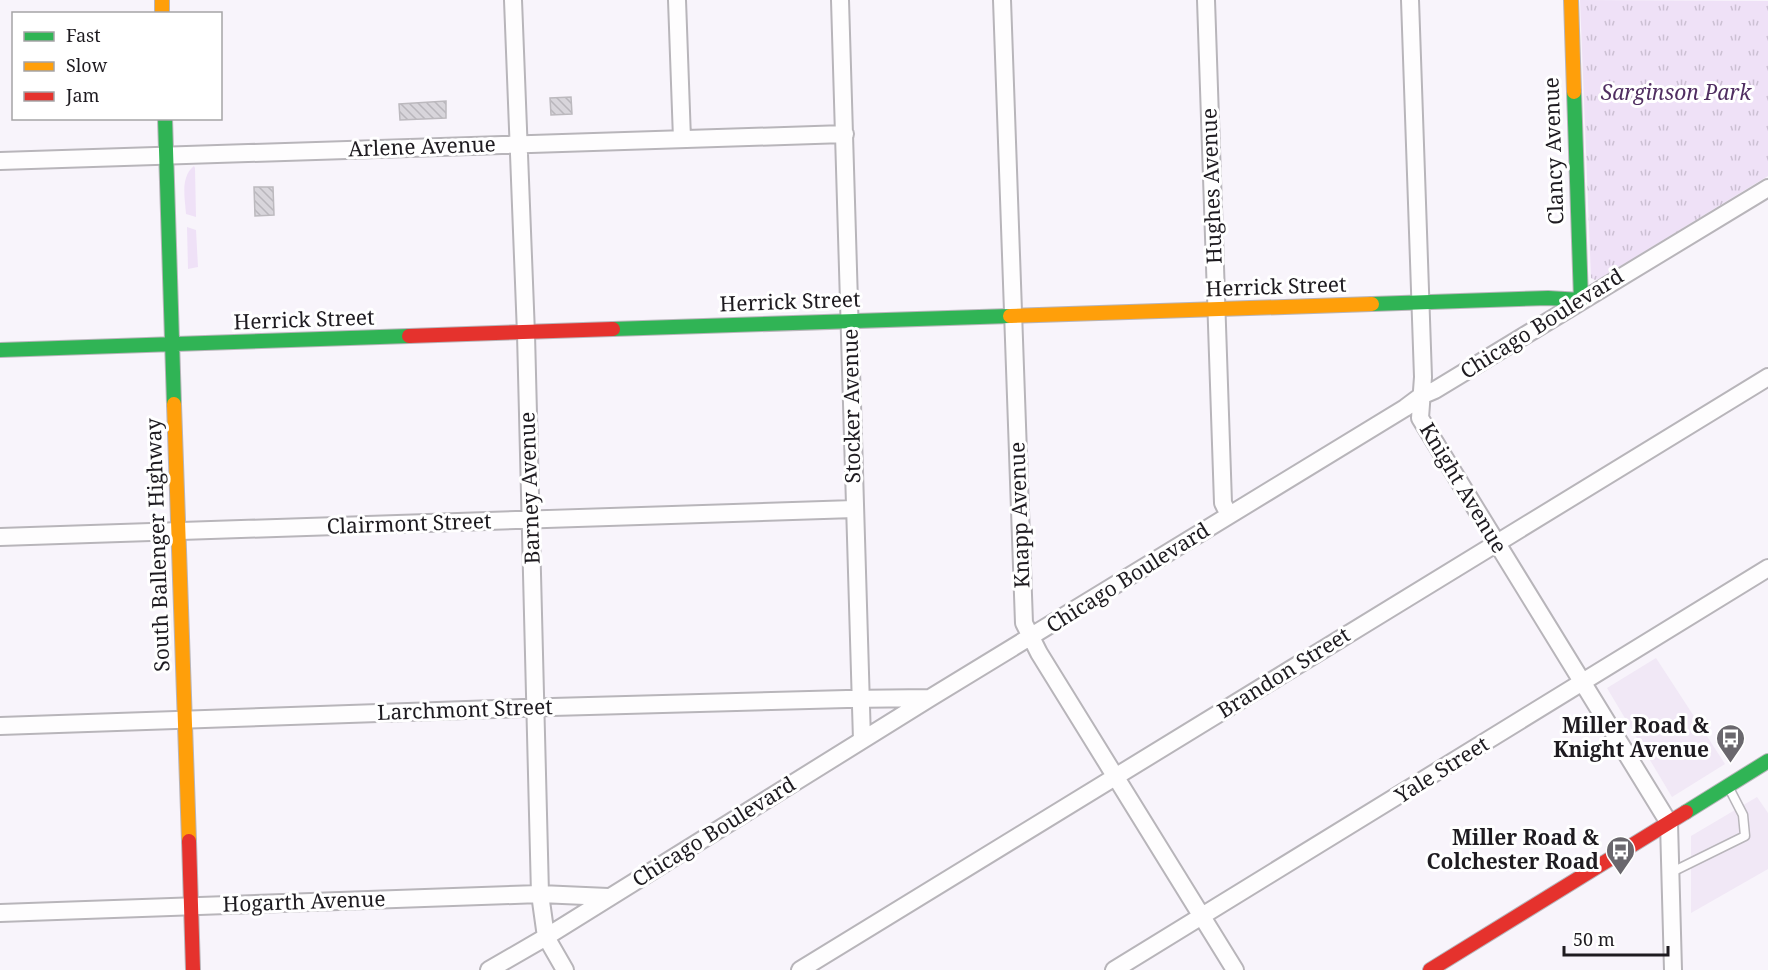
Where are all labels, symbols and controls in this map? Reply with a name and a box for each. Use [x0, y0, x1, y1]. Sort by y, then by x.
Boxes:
legend [12, 12, 222, 120]
text: Fast [66, 23, 101, 47]
text: Slow [66, 53, 108, 77]
street label: Clancy Avenue [1536, 77, 1570, 225]
park label: Sarginson Park [1601, 78, 1752, 106]
text: Jam [65, 83, 100, 107]
street label: Hughes Avenue [1194, 108, 1228, 264]
street label: Arlene Avenue [348, 129, 496, 163]
street label: Chicago Boulevard [1454, 261, 1629, 385]
street label: Herrick Street [1205, 270, 1347, 302]
street label: Herrick Street [719, 285, 861, 317]
street label: Herrick Street [233, 303, 375, 335]
street label: Stocker Avenue [836, 328, 866, 484]
street label: Barney Avenue [512, 411, 546, 565]
street label: Knight Avenue [1414, 417, 1514, 558]
street label: South Ballenger Highway [139, 418, 175, 672]
street label: Knapp Avenue [1002, 441, 1036, 589]
street label: Clairmont Street [326, 506, 492, 540]
street label: Chicago Boulevard [1040, 515, 1215, 639]
street label: Brandon Street [1212, 620, 1355, 724]
street label: Larchmont Street [377, 692, 553, 726]
place label: Miller Road & Knight Avenue [1553, 711, 1709, 763]
bus stop icon: Miller Road & Knight Avenue [1714, 722, 1746, 764]
street label: Yale Street [1388, 729, 1494, 809]
street label: Chicago Boulevard [626, 769, 801, 893]
place label: Miller Road & Colchester Road [1426, 823, 1599, 875]
bus stop icon: Miller Road & Colchester Road [1604, 834, 1636, 876]
street label: Hogarth Avenue [222, 884, 386, 918]
scale bar [1564, 919, 1668, 957]
text: 50 m [1573, 927, 1615, 951]

